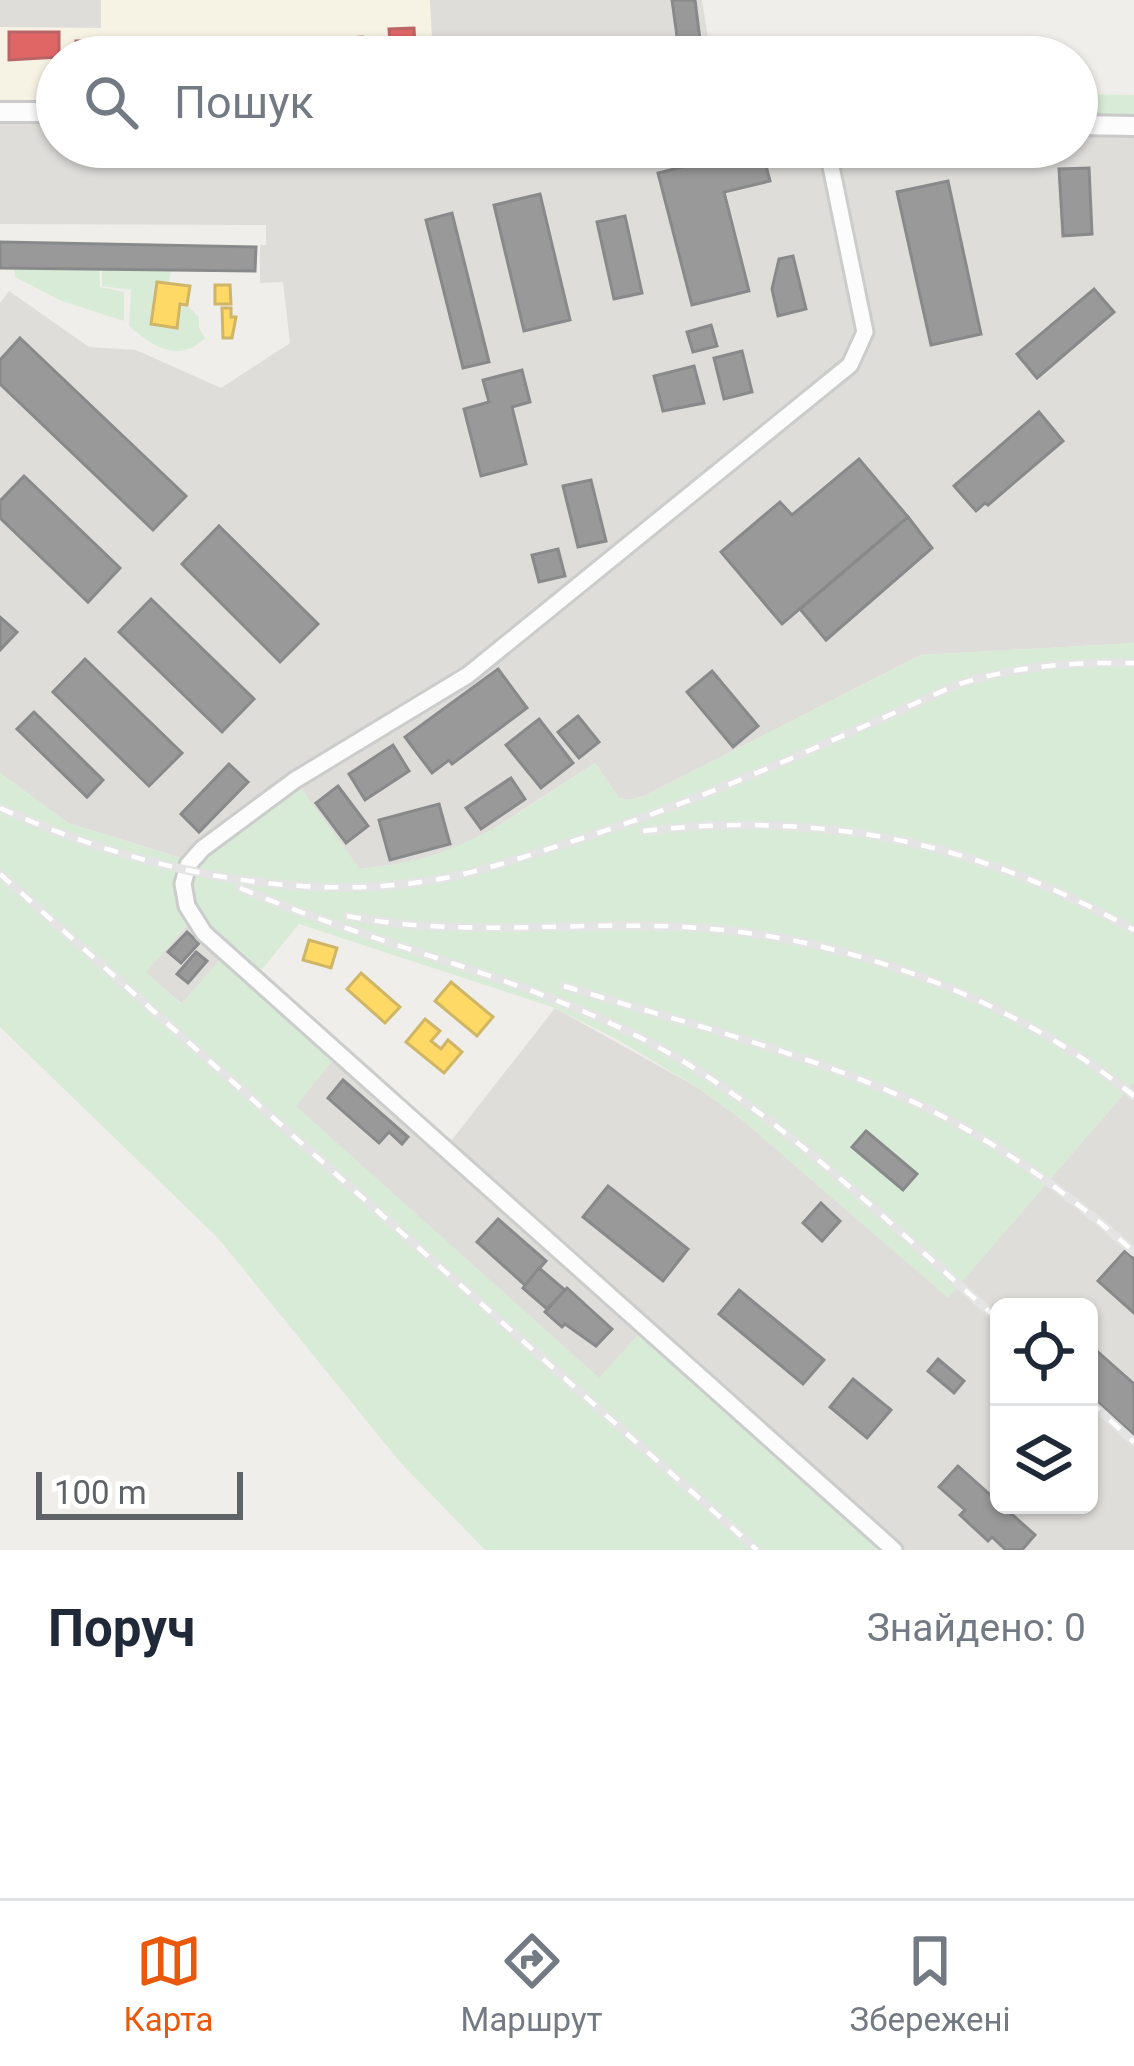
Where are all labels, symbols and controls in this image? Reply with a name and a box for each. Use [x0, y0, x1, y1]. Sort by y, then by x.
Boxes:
search box [36, 36, 1098, 168]
icon: search [78, 69, 144, 135]
text: Пошук [174, 76, 314, 129]
map controls [990, 1298, 1098, 1514]
button: locate [990, 1298, 1098, 1406]
button: layers [990, 1406, 1098, 1514]
scale bar [36, 1466, 243, 1519]
text: 100 m [54, 1473, 147, 1512]
text: Поруч [48, 1599, 195, 1658]
text: Знайдено: 0 [867, 1605, 1086, 1651]
tab: Карта [124, 1928, 214, 2039]
tab: Маршрут [461, 1928, 602, 2039]
tab: Збережені [850, 1928, 1010, 2039]

